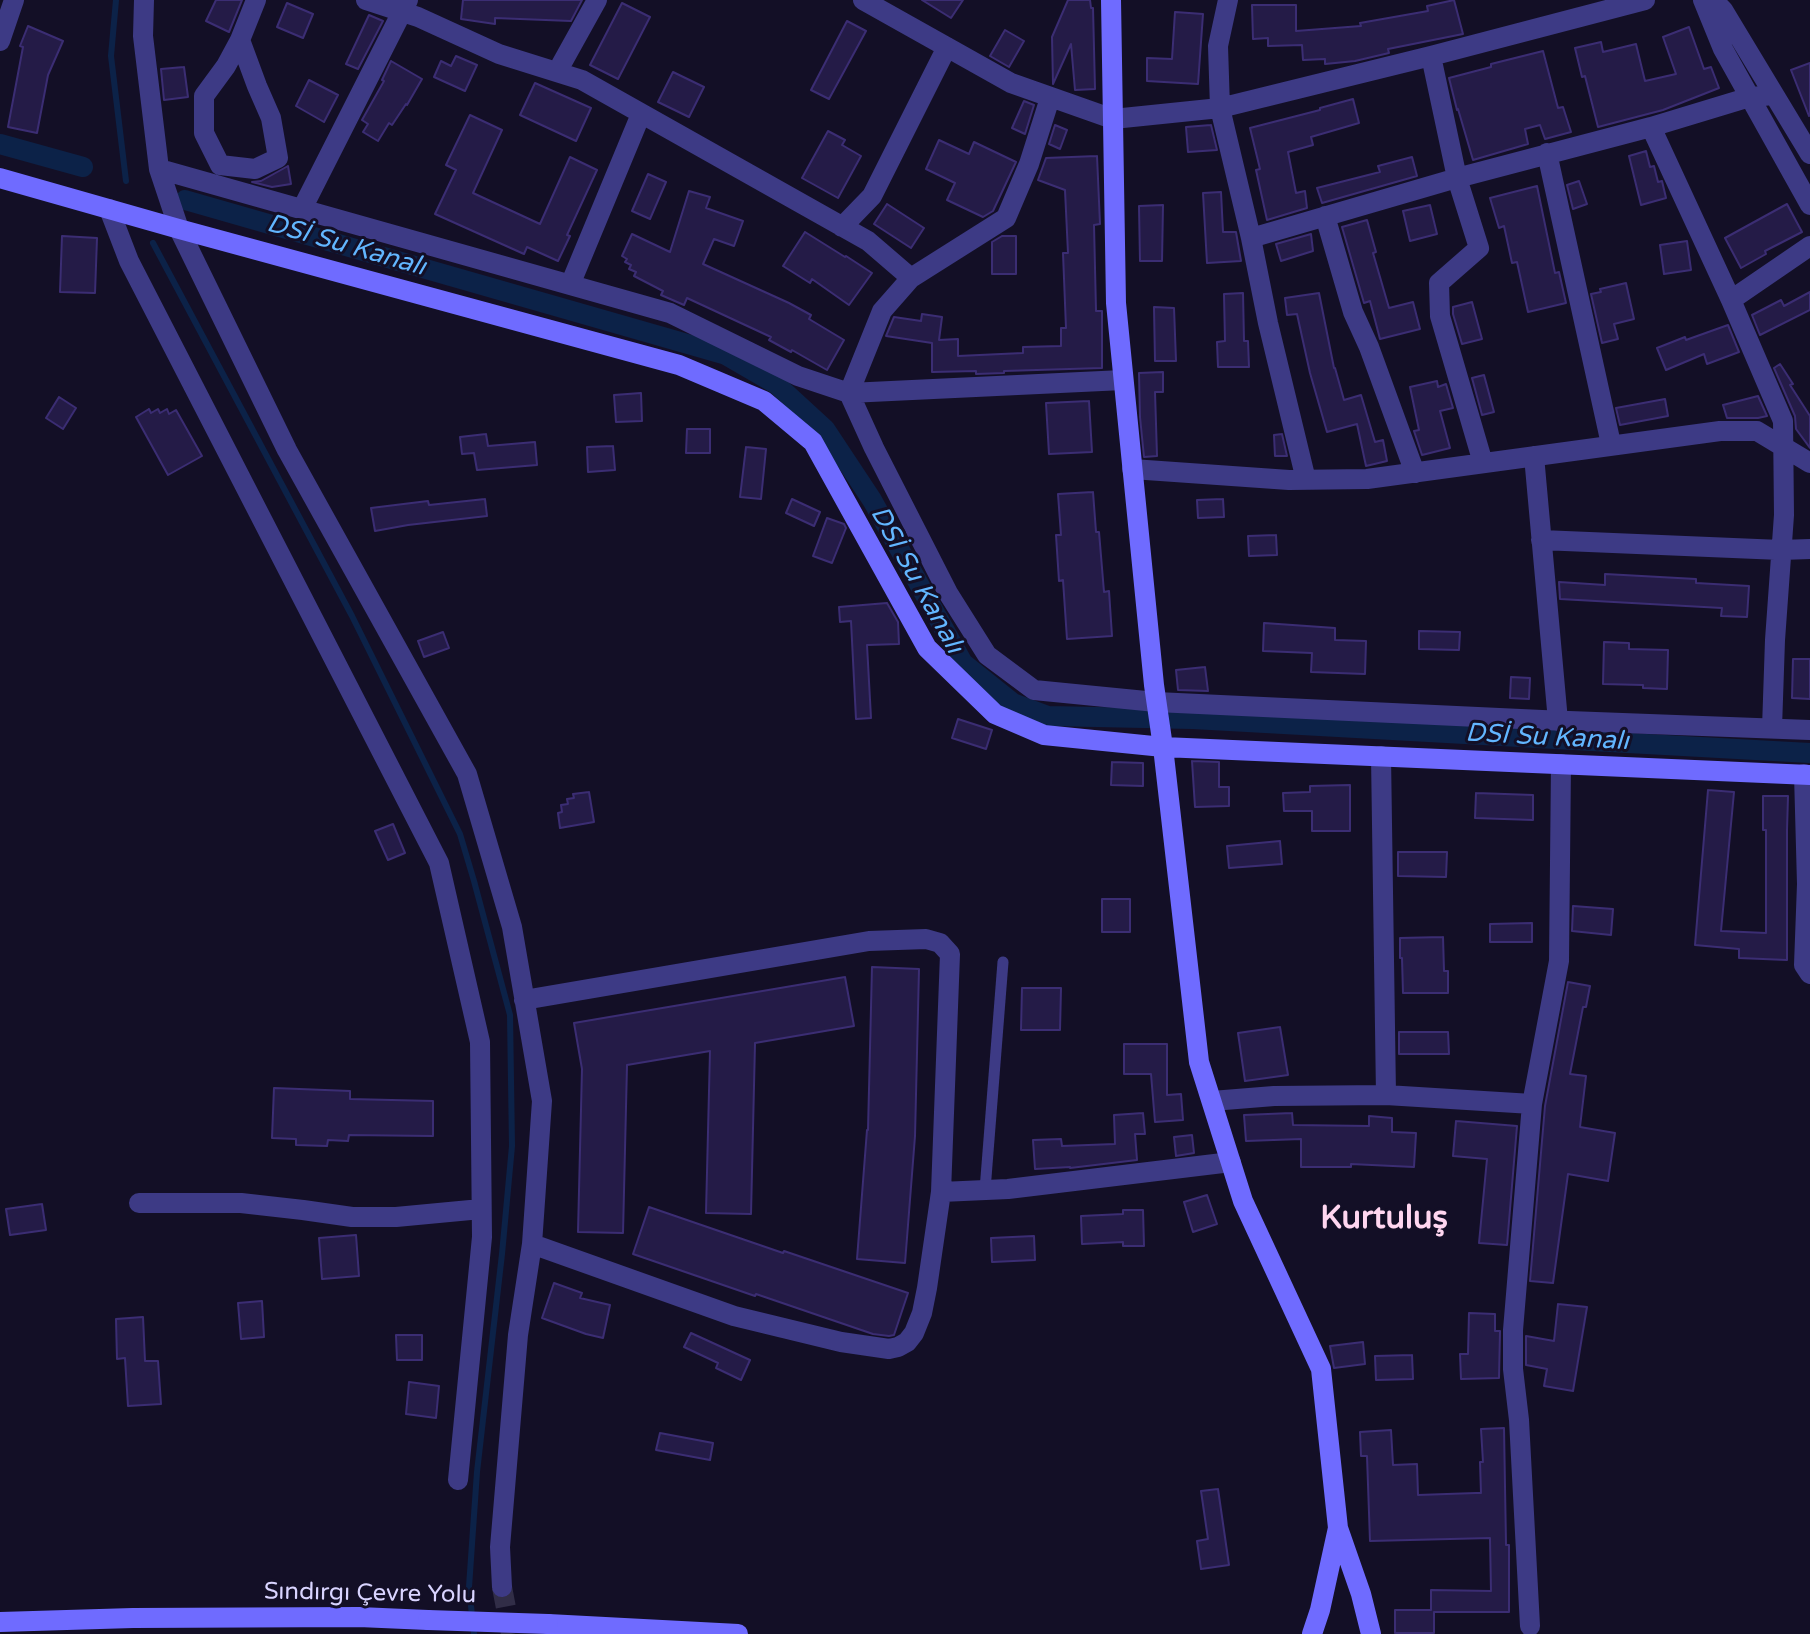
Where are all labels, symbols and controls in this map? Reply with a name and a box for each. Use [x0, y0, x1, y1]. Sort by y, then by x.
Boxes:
water label: DSİ Su Kanalı [263, 208, 429, 284]
water label: DSİ Su Kanalı [863, 501, 969, 659]
water label: DSİ Su Kanalı [1465, 718, 1629, 758]
district label: Kurtuluş [1320, 1201, 1448, 1239]
street label: Sındırgı Çevre Yolu [264, 1578, 476, 1610]

